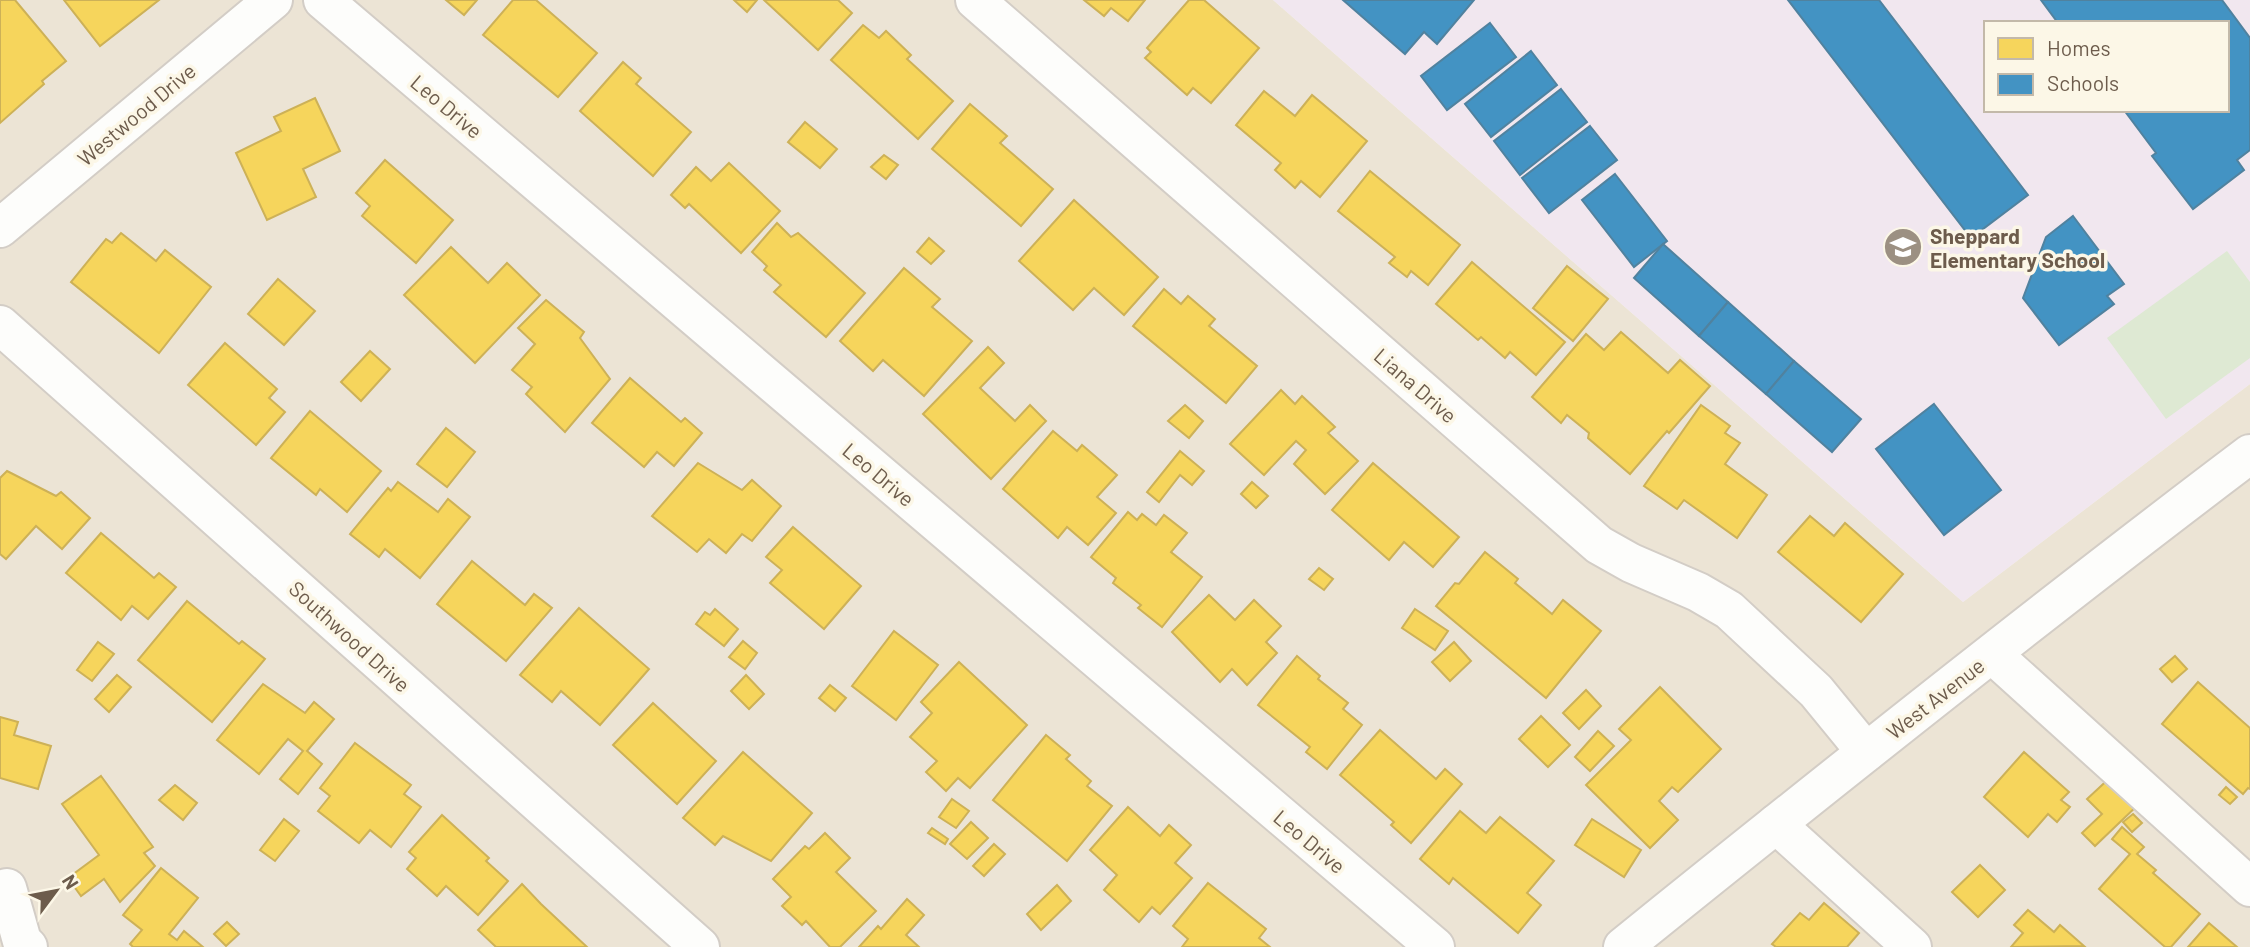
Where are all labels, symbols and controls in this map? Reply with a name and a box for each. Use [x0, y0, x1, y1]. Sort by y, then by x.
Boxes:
legend [1984, 21, 2229, 112]
text: Homes [2047, 35, 2111, 60]
street label: Westwood Drive [72, 57, 200, 171]
street label: Leo Drive [406, 69, 488, 143]
text: Schools [2047, 70, 2119, 95]
place label: Sheppard Elementary School [1930, 223, 2105, 272]
school or university icon: Sheppard Elementary School [1882, 226, 1924, 268]
street label: Liana Drive [1370, 342, 1462, 428]
street label: Leo Drive [838, 437, 920, 511]
street label: Southwood Drive [284, 575, 416, 697]
street label: West Avenue [1881, 652, 1989, 744]
street label: Leo Drive [1269, 804, 1351, 878]
north arrow [21, 856, 91, 926]
text: N [58, 870, 84, 893]

